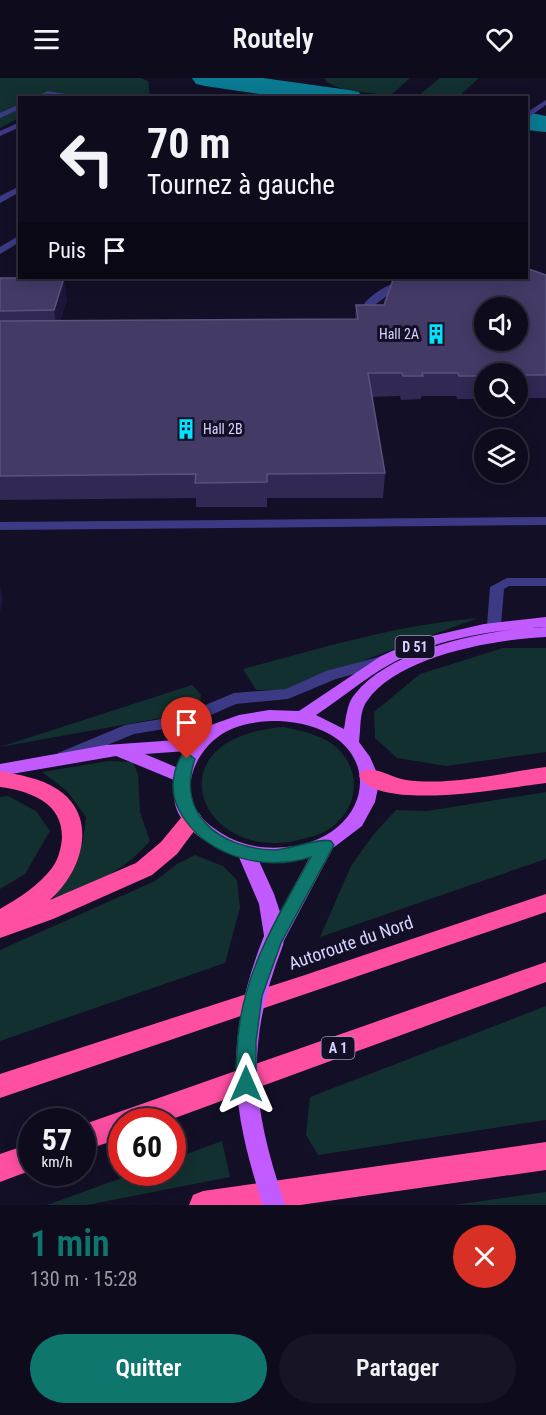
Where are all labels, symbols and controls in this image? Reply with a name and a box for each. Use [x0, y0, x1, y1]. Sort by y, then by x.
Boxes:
icon: menu [30, 23, 63, 56]
text: Routely [232, 23, 314, 55]
icon: heart [483, 23, 516, 56]
text: 70 m [147, 119, 230, 168]
icon: left [48, 120, 126, 198]
text: Tournez à gauche [147, 169, 335, 201]
icon: arrive [98, 234, 131, 267]
text: Puis [48, 238, 86, 263]
map controls [474, 297, 528, 483]
button: sound [474, 297, 528, 351]
building icon: Hall 2A [424, 322, 448, 346]
place label: Hall 2A [379, 326, 419, 342]
button: search [474, 363, 528, 417]
building icon: Hall 2B [174, 417, 198, 441]
place label: Hall 2B [203, 421, 243, 437]
button: layers [474, 429, 528, 483]
road number: D 51 [396, 636, 434, 658]
pin [161, 697, 212, 759]
icon: arrive [170, 706, 203, 739]
street label: Autoroute du Nord [286, 911, 416, 974]
road number: A 1 [322, 1037, 354, 1059]
position arrow [214, 1052, 278, 1116]
speed limit sign: 60 [108, 1108, 186, 1186]
text: 57 [42, 1122, 72, 1157]
text: km/h [42, 1153, 72, 1171]
text: 1 min [30, 1223, 110, 1265]
button: close [453, 1225, 516, 1288]
text: 130 m · 15:28 [30, 1267, 137, 1291]
button: Quitter [30, 1334, 267, 1403]
button: Partager [279, 1334, 516, 1403]

